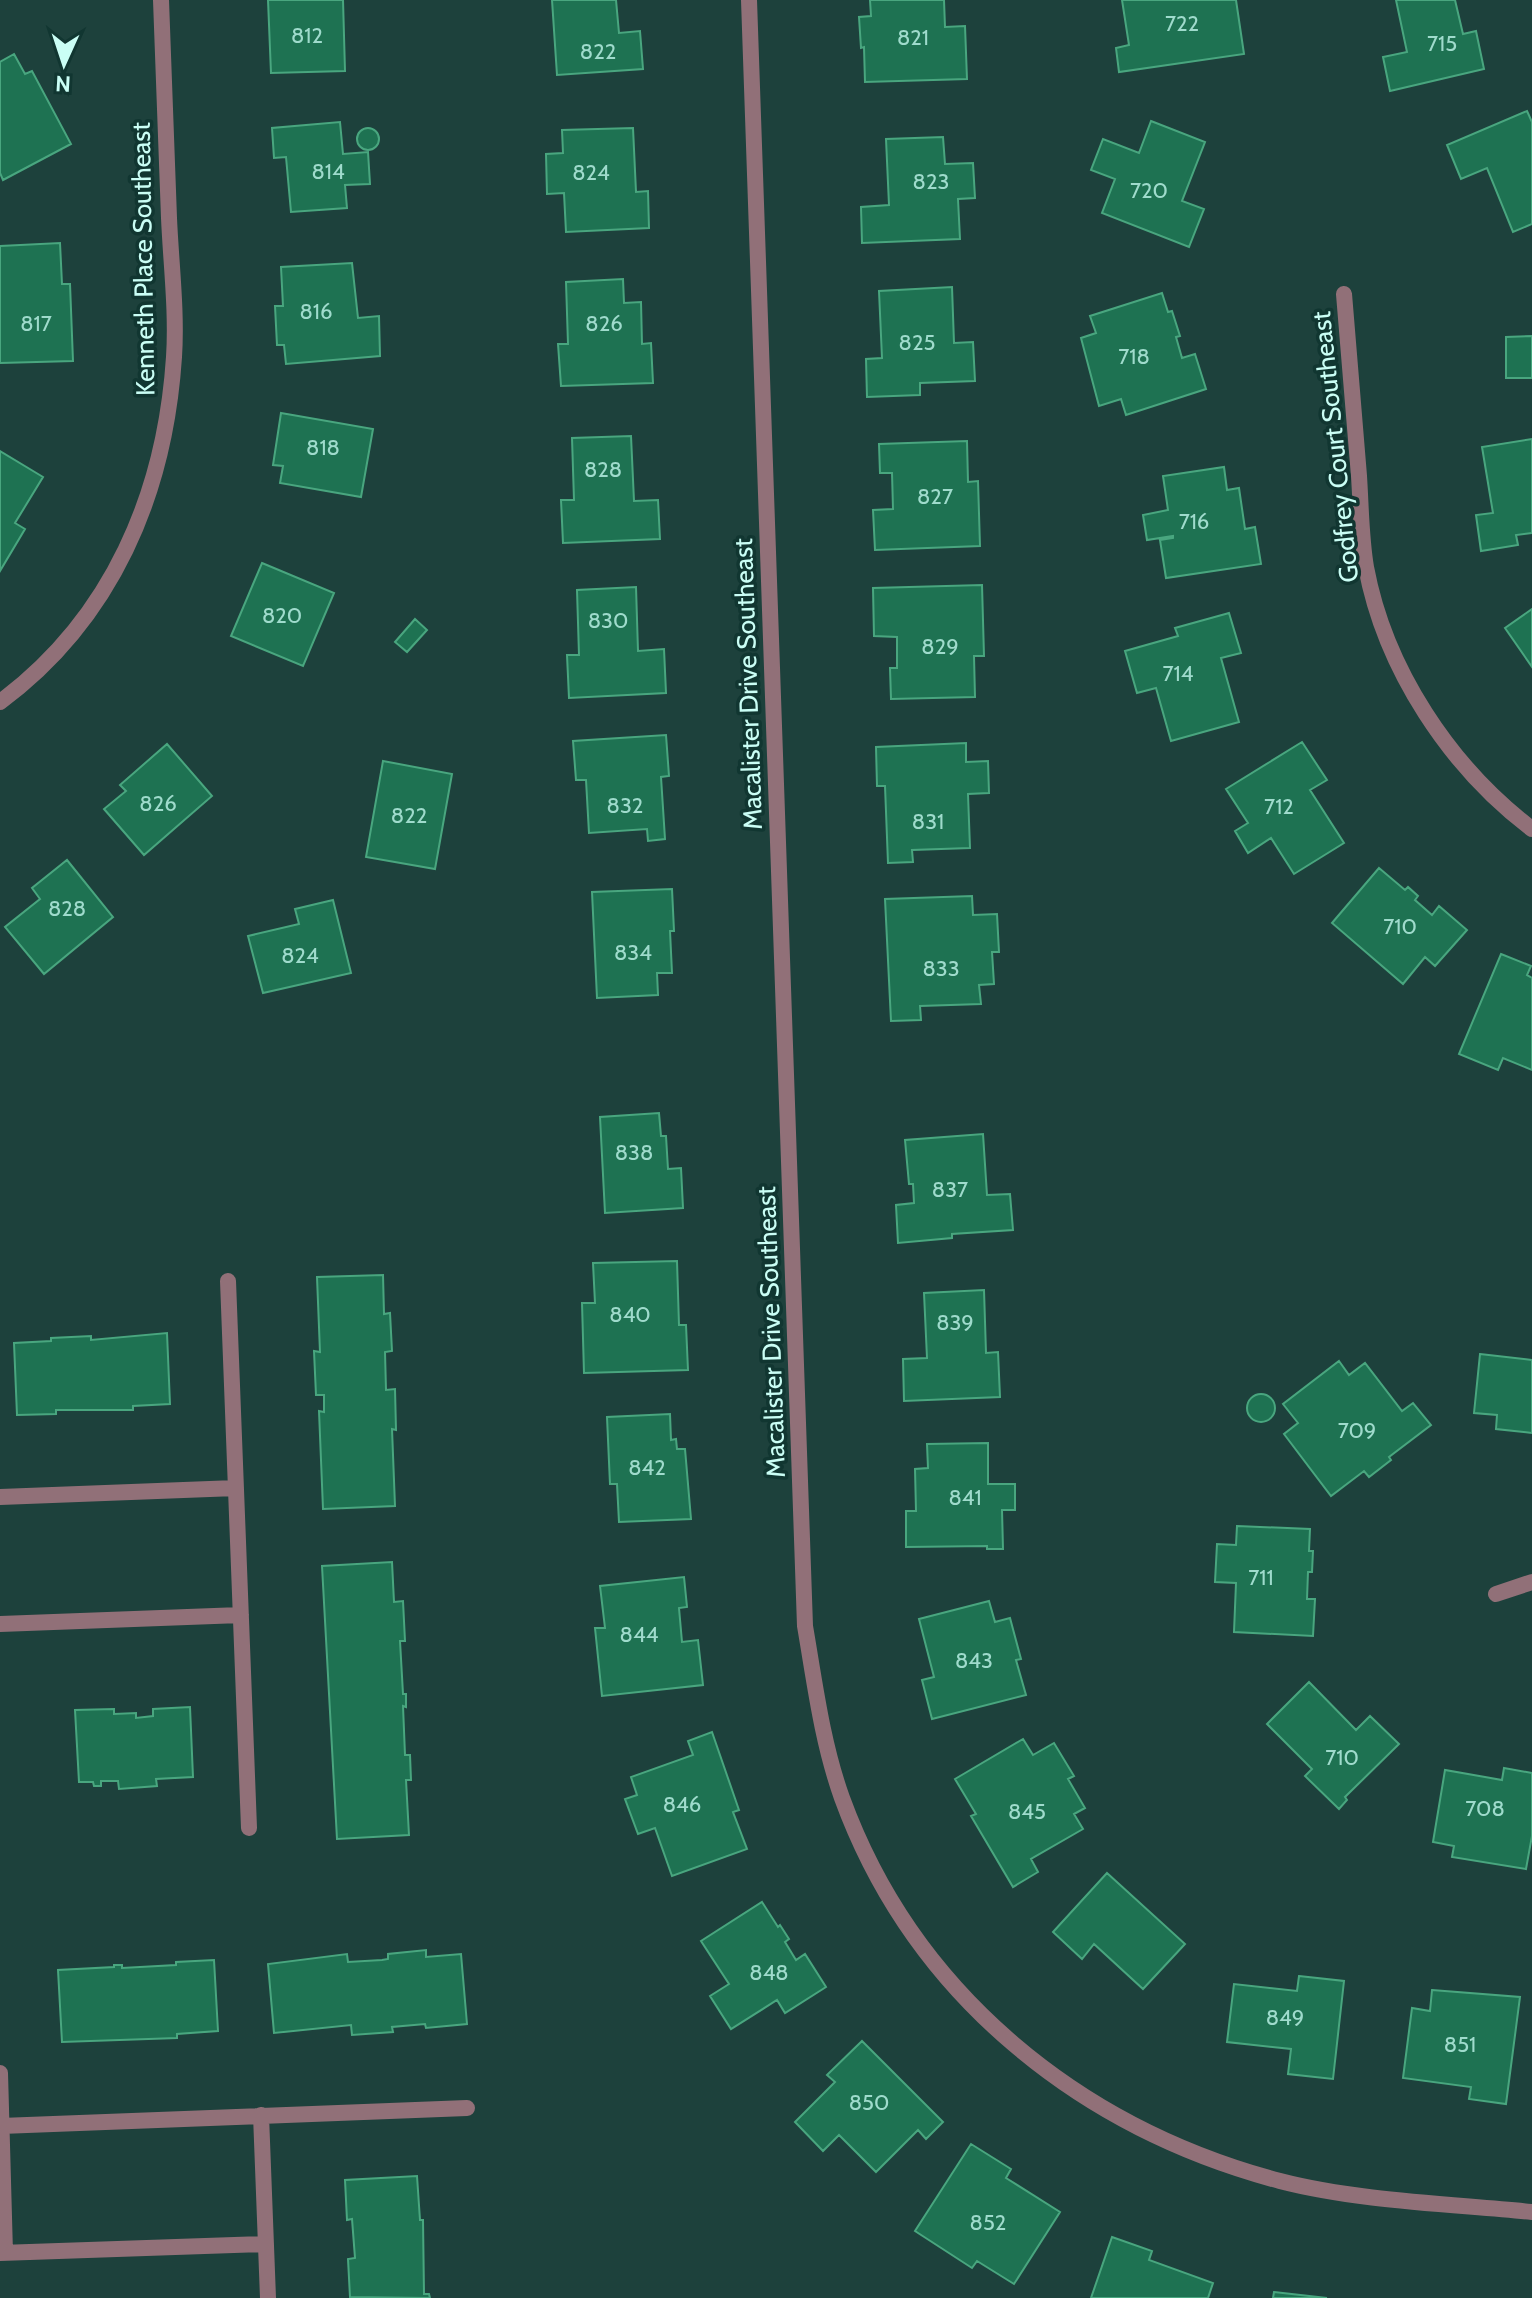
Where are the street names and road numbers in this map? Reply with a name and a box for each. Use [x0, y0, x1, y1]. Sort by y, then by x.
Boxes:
street label: Kenneth Place Southeast [125, 122, 161, 396]
street label: Godfrey Court Southeast [1305, 310, 1365, 584]
street label: Macalister Drive Southeast [727, 537, 769, 830]
street label: Macalister Drive Southeast [750, 1185, 792, 1478]

